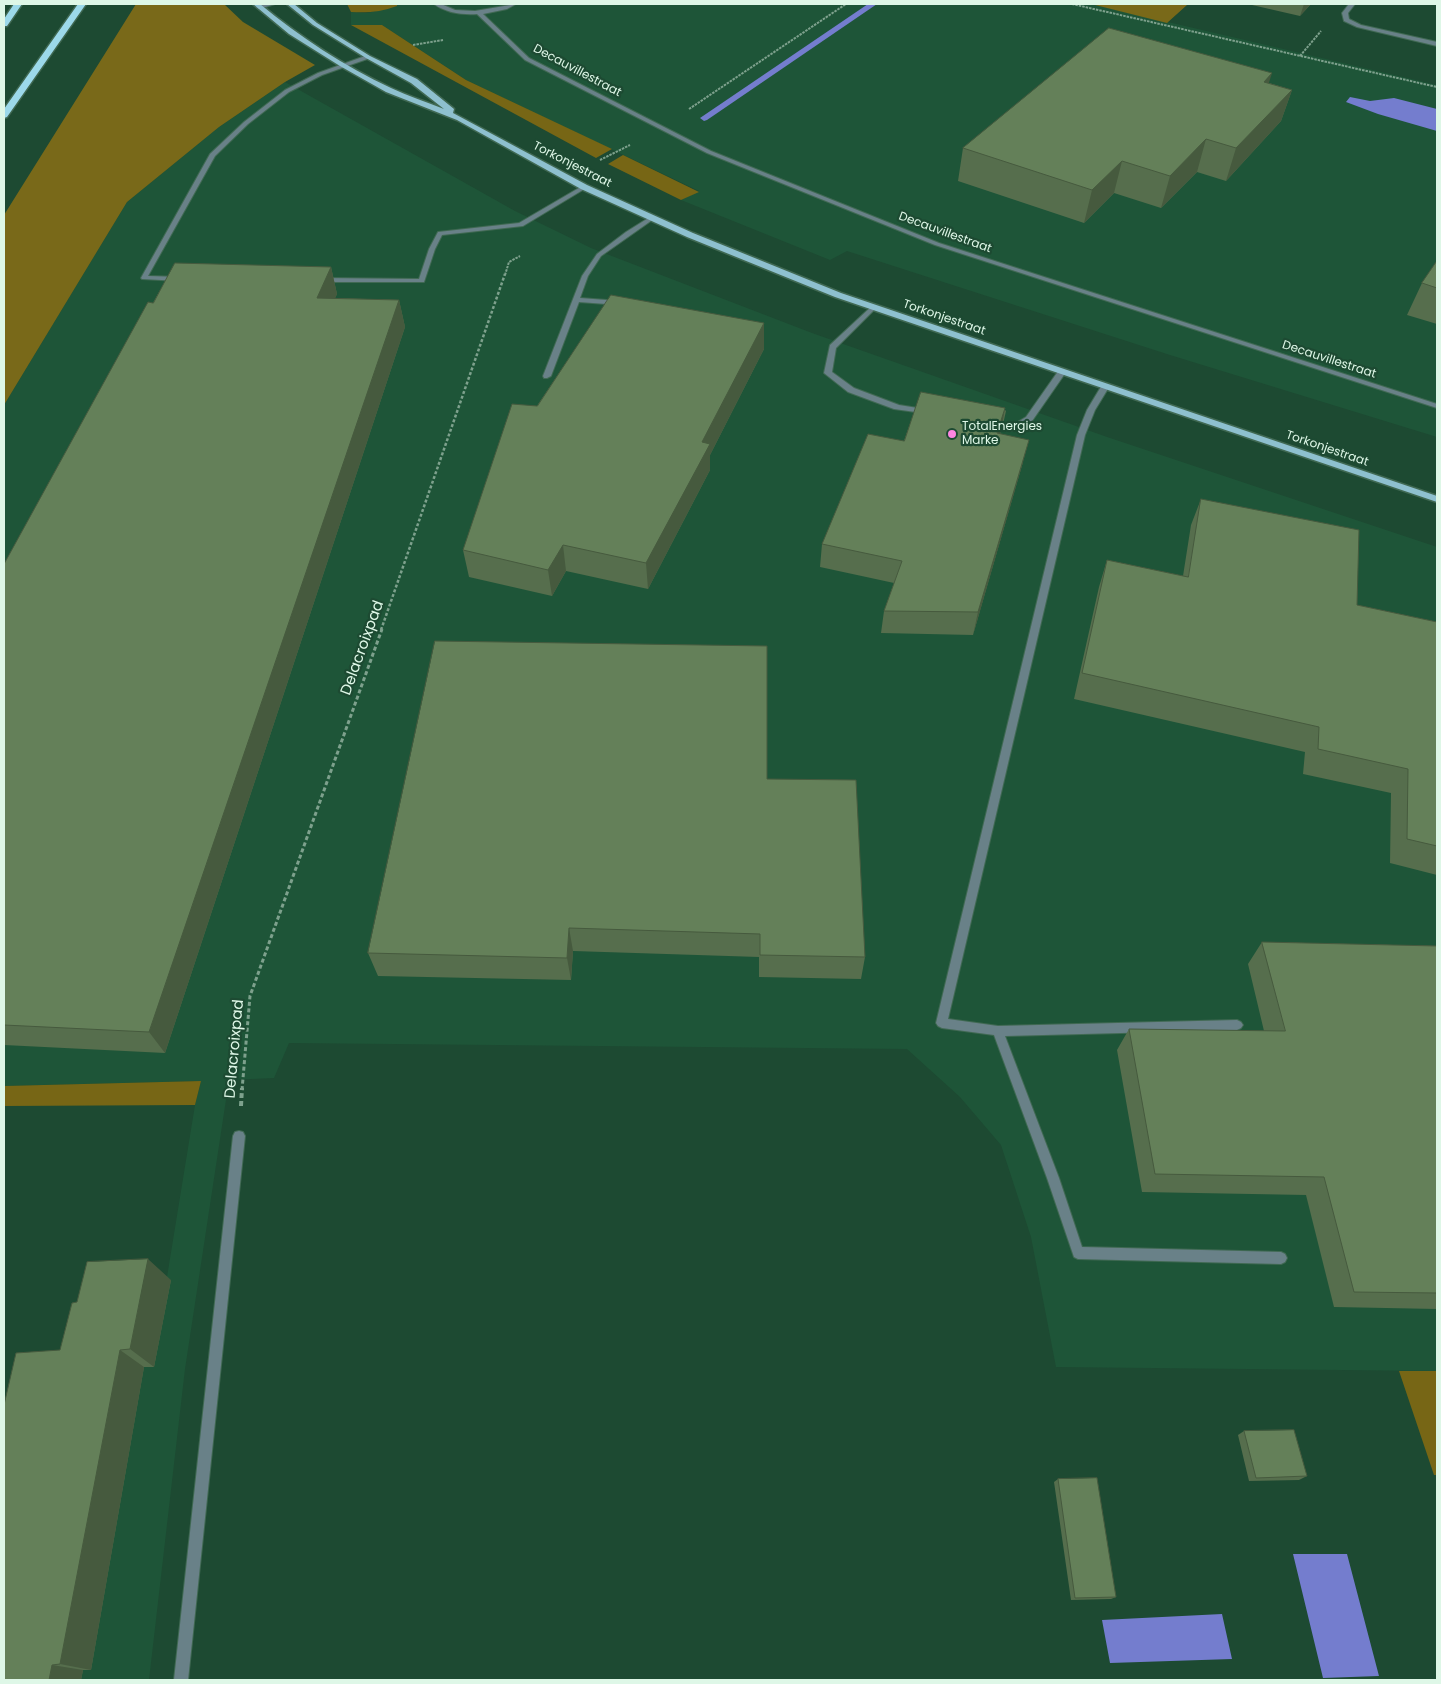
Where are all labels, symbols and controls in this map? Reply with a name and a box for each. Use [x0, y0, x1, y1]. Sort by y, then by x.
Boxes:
street label: Decauvillestraat [530, 42, 624, 100]
street label: Torkonjestraat [530, 139, 614, 191]
street label: Decauvillestraat [897, 210, 993, 256]
street label: Torkonjestraat [901, 297, 987, 339]
street label: Decauvillestraat [1280, 338, 1378, 382]
place label: TotalEnergies Marke [962, 420, 1042, 448]
marker: TotalEnergies Marke [946, 428, 958, 440]
street label: Torkonjestraat [1284, 428, 1370, 470]
street label: Delacroixpad [338, 598, 388, 698]
street label: Delacroixpad [222, 999, 248, 1099]

